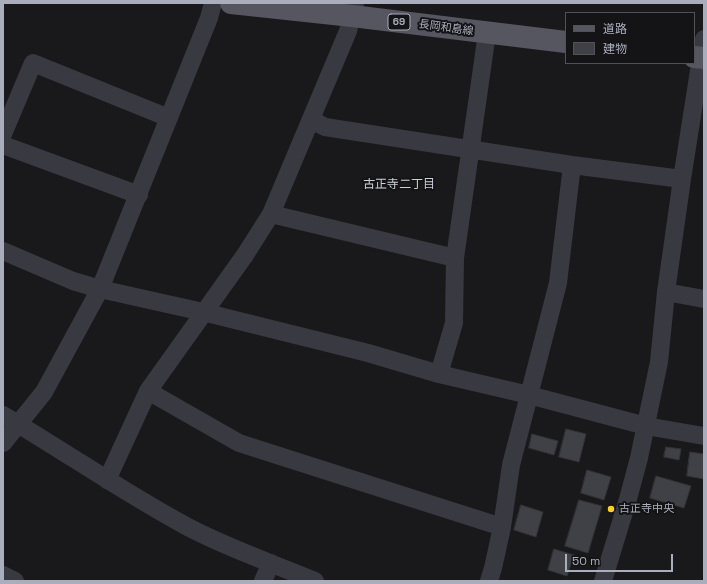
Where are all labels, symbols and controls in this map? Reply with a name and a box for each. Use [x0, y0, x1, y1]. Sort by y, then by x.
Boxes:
legend [565, 12, 695, 64]
road number: 69 [388, 14, 410, 30]
street label: 長岡和島線 [418, 18, 474, 38]
text: 道路 [603, 21, 627, 37]
text: 建物 [603, 41, 627, 57]
district label: 古正寺二丁目 [363, 178, 435, 192]
place label: 古正寺中央 [619, 502, 674, 516]
marker: 古正寺中央 [606, 504, 616, 514]
scale bar [567, 546, 675, 572]
text: 50 m [572, 553, 600, 569]

